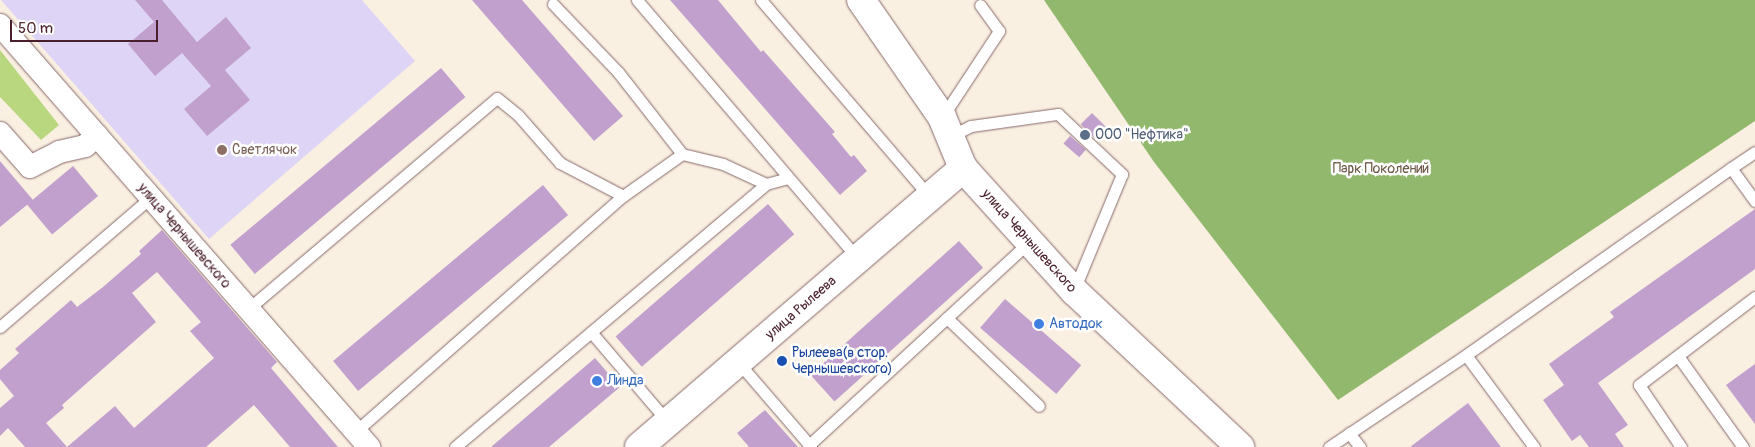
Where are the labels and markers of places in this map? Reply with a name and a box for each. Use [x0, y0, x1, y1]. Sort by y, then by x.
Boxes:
place label: ООО "Нефтика" [1095, 127, 1189, 143]
marker: ООО "Нефтика" [1079, 129, 1091, 141]
place label: Светлячок [232, 142, 297, 158]
marker: Светлячок [216, 144, 228, 156]
place label: Автодок [1049, 316, 1103, 332]
marker: Автодок [1033, 318, 1045, 330]
place label: Рылеева(в стор. Чернышевского) [792, 345, 892, 378]
marker: Рылеева(в стор. Чернышевского) [776, 355, 788, 367]
place label: Линда [607, 373, 644, 389]
marker: Линда [591, 375, 603, 387]

